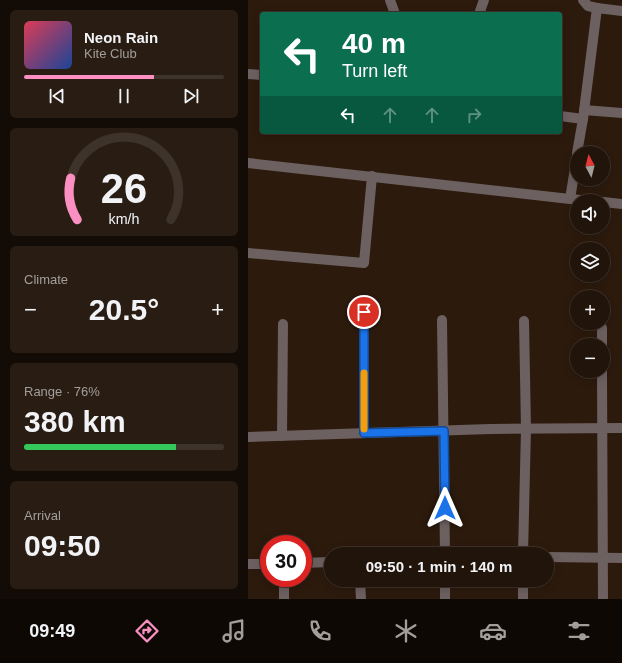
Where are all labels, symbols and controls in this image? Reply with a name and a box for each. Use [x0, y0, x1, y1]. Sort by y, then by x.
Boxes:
icon: left [276, 28, 328, 80]
text: 40 m [342, 28, 406, 59]
text: Neon Rain [84, 29, 158, 46]
text: Kite Club [84, 46, 137, 61]
text: Turn left [342, 61, 407, 81]
icon: previous [46, 85, 68, 107]
icon: pause [113, 85, 135, 107]
icon: next [180, 85, 202, 107]
icon: left [337, 104, 359, 126]
icon: ahead [379, 104, 401, 126]
icon: ahead [421, 104, 443, 126]
icon: right [463, 104, 485, 126]
north arrow [570, 146, 610, 186]
map controls [570, 146, 610, 378]
text: 26 [101, 164, 147, 211]
button: sound [570, 194, 610, 234]
text: km/h [109, 210, 140, 226]
button: layers [570, 242, 610, 282]
text: Climate [24, 272, 68, 287]
button: + [570, 290, 610, 330]
text: 20.5° [89, 293, 159, 326]
pin [347, 295, 381, 329]
text: − [24, 297, 37, 322]
text: + [211, 297, 224, 322]
icon: arrive [353, 301, 375, 323]
button: − [570, 338, 610, 378]
text: Range · 76% [24, 384, 100, 399]
text: 380 km [24, 405, 126, 438]
position arrow [424, 487, 466, 529]
text: Arrival [24, 508, 61, 523]
text: 09:50 [24, 529, 101, 562]
speed limit sign: 30 [260, 535, 312, 587]
text: 09:50 · 1 min · 140 m [366, 558, 512, 575]
icon: directions [133, 617, 161, 645]
icon: music [220, 617, 248, 645]
icon: phone [306, 617, 334, 645]
icon: climate [392, 617, 420, 645]
icon: car [479, 617, 507, 645]
icon: filters [565, 617, 593, 645]
text: 09:49 [29, 621, 75, 641]

